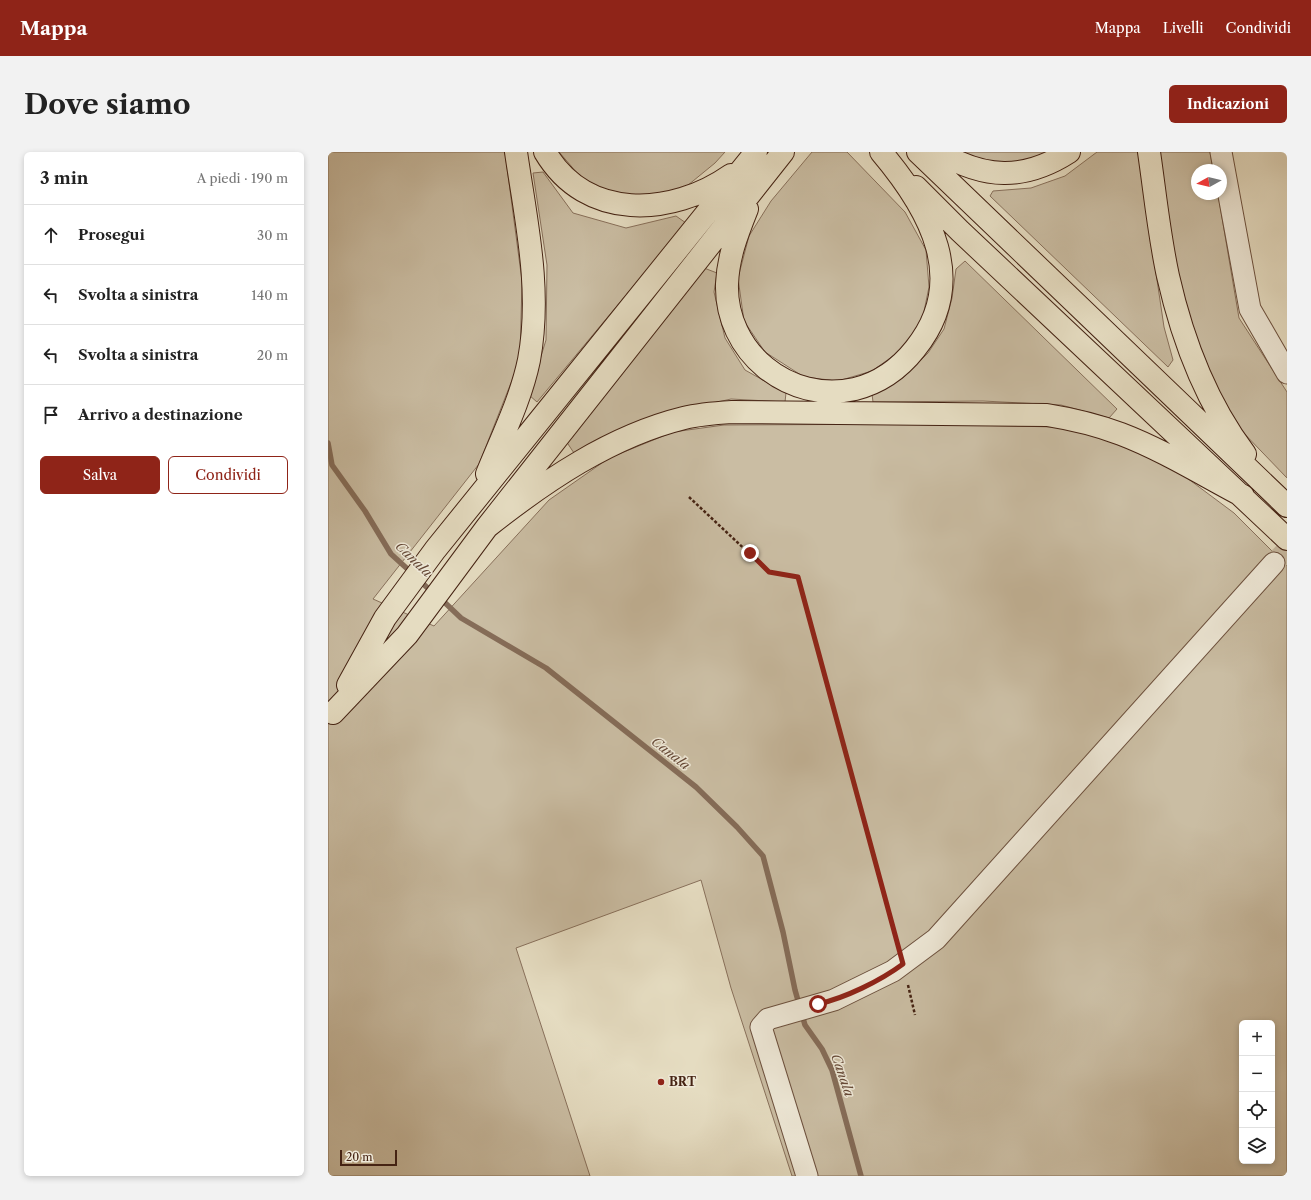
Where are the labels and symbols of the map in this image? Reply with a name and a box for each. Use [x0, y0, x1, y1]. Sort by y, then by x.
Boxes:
north arrow [1191, 164, 1227, 200]
water label: Canala [392, 538, 436, 580]
route end [741, 544, 759, 562]
water label: Canala [649, 733, 694, 773]
route start [809, 995, 827, 1013]
water label: Canala [828, 1051, 858, 1099]
place label: BRT [669, 1074, 697, 1089]
marker: BRT [656, 1077, 666, 1087]
scale bar [340, 1148, 397, 1167]

